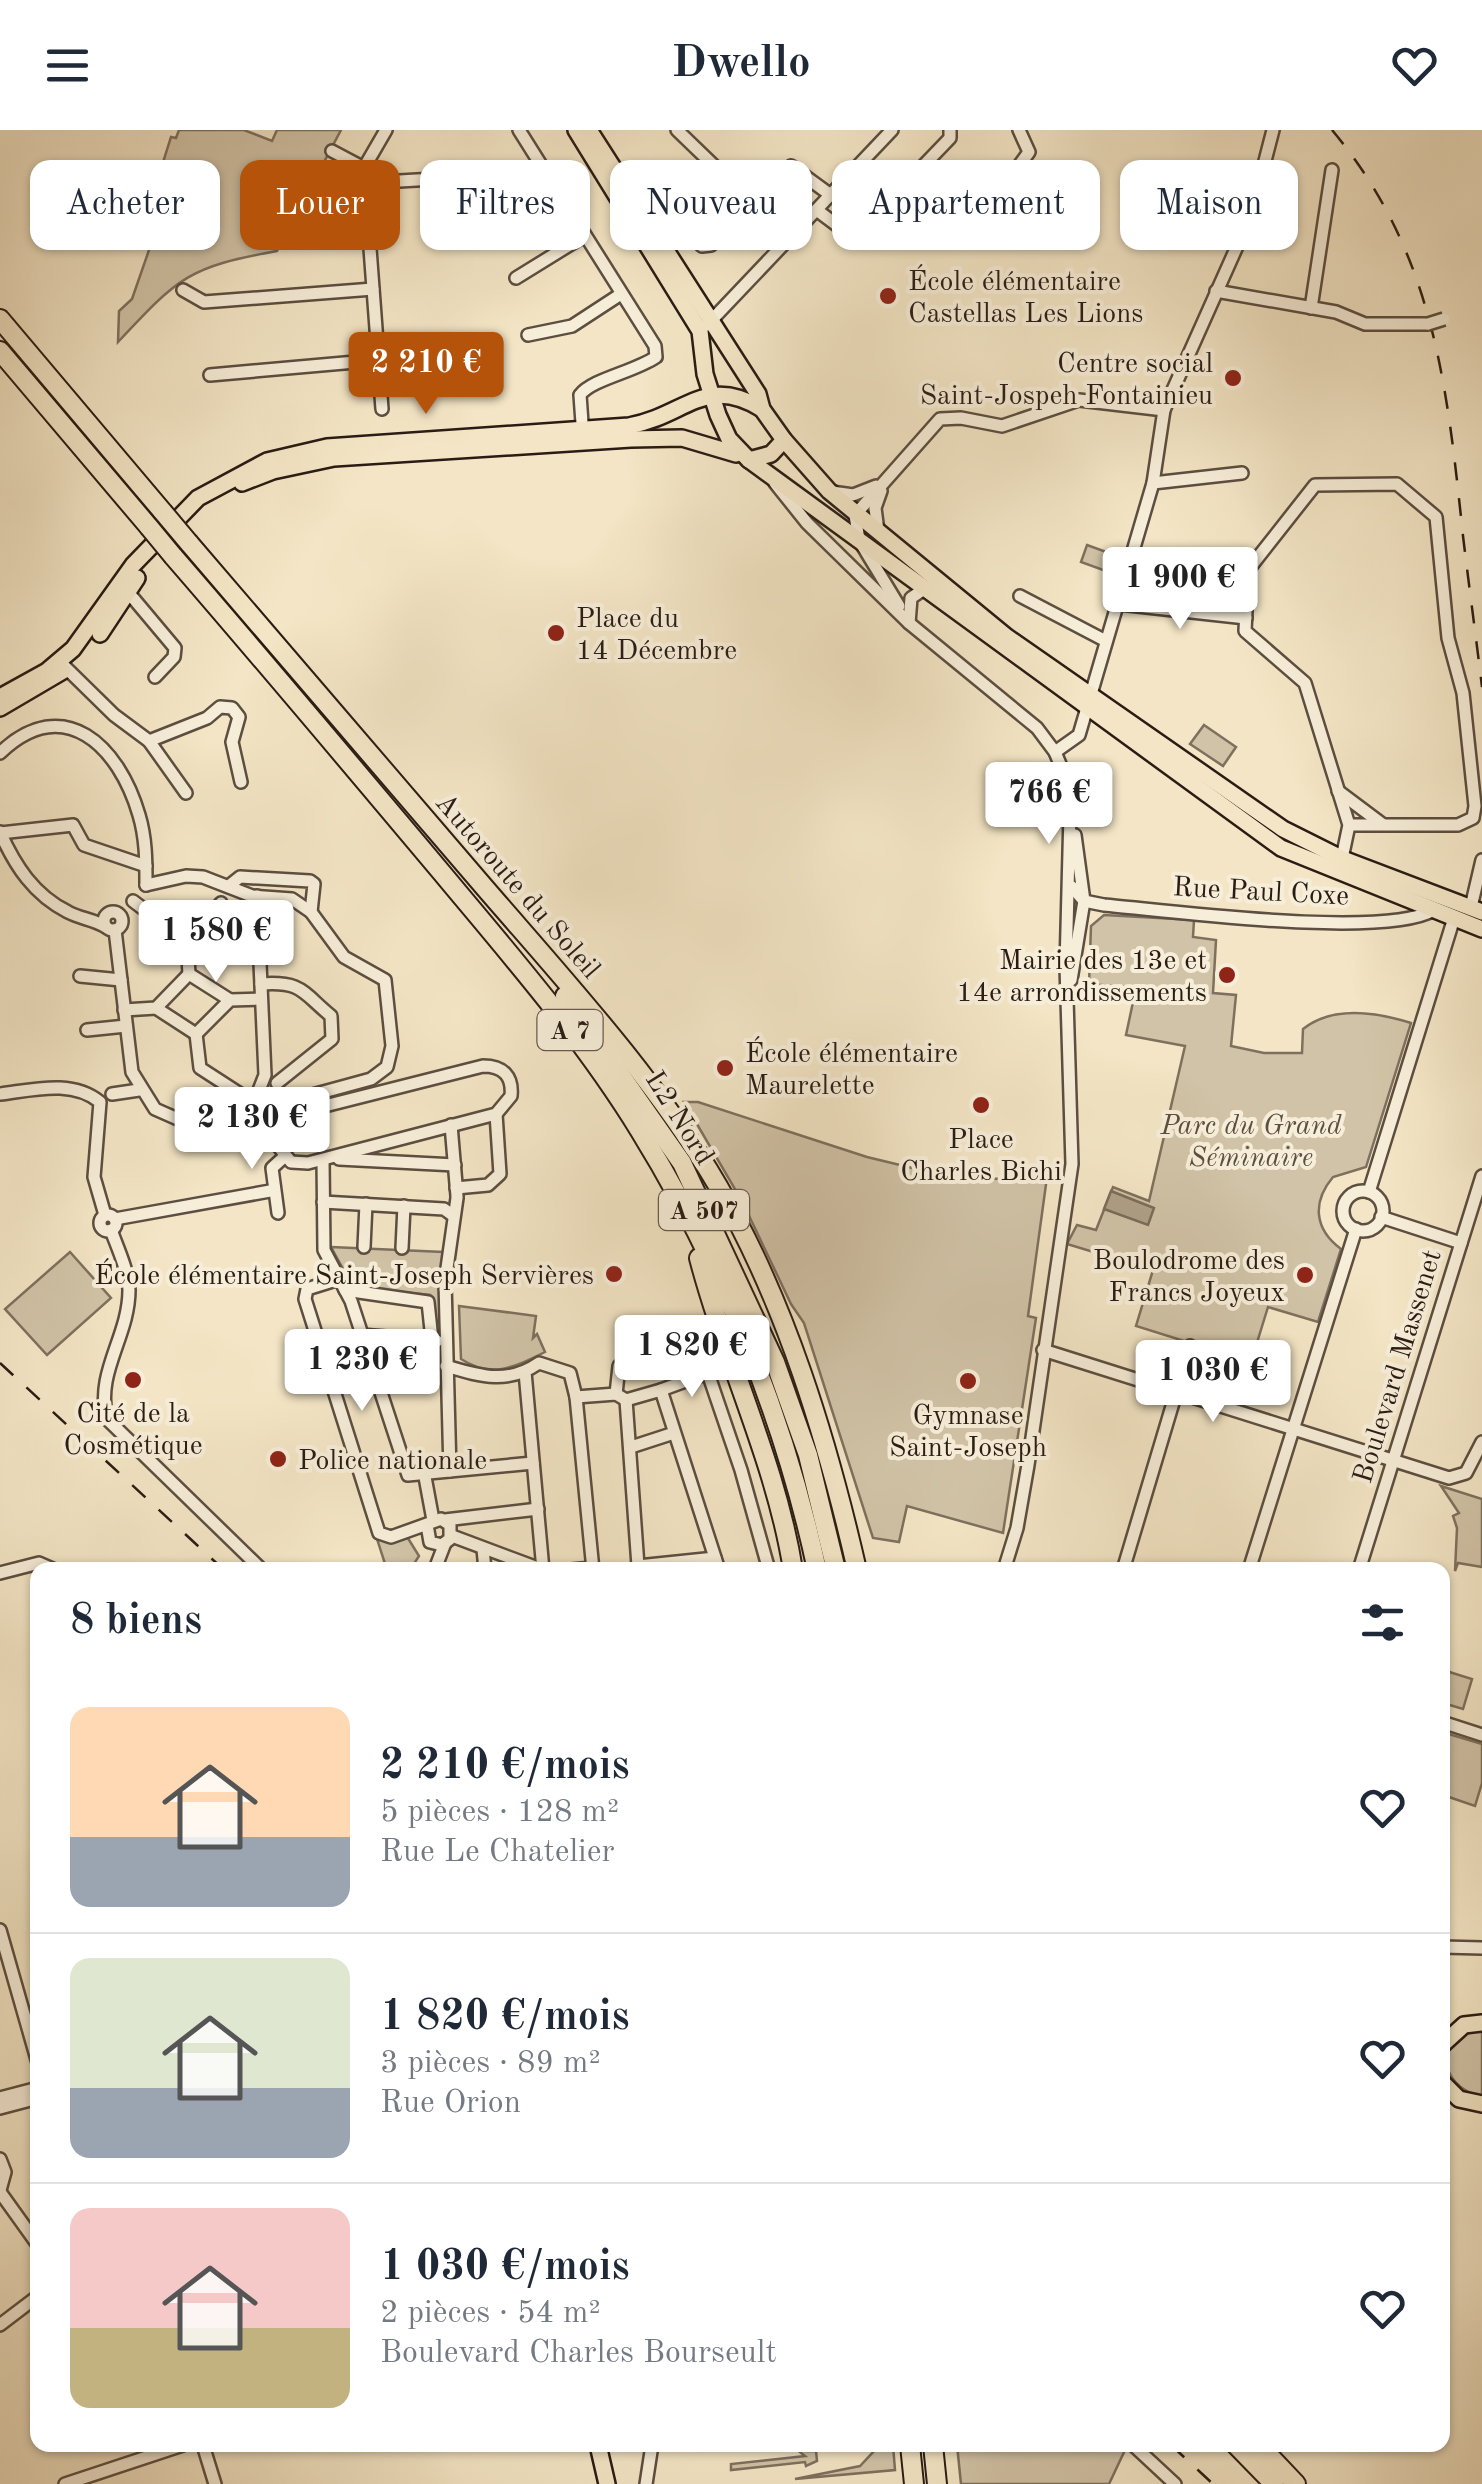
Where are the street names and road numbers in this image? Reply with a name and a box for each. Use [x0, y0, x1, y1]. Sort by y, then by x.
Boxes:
street label: Autoroute du Soleil [429, 789, 604, 985]
street label: Rue Paul Coxe [1172, 874, 1350, 912]
road number: A 7 [538, 1010, 602, 1050]
street label: L2 Nord [639, 1067, 718, 1170]
road number: A 507 [659, 1190, 749, 1230]
street label: Boulevard Massenet [1350, 1247, 1448, 1487]

